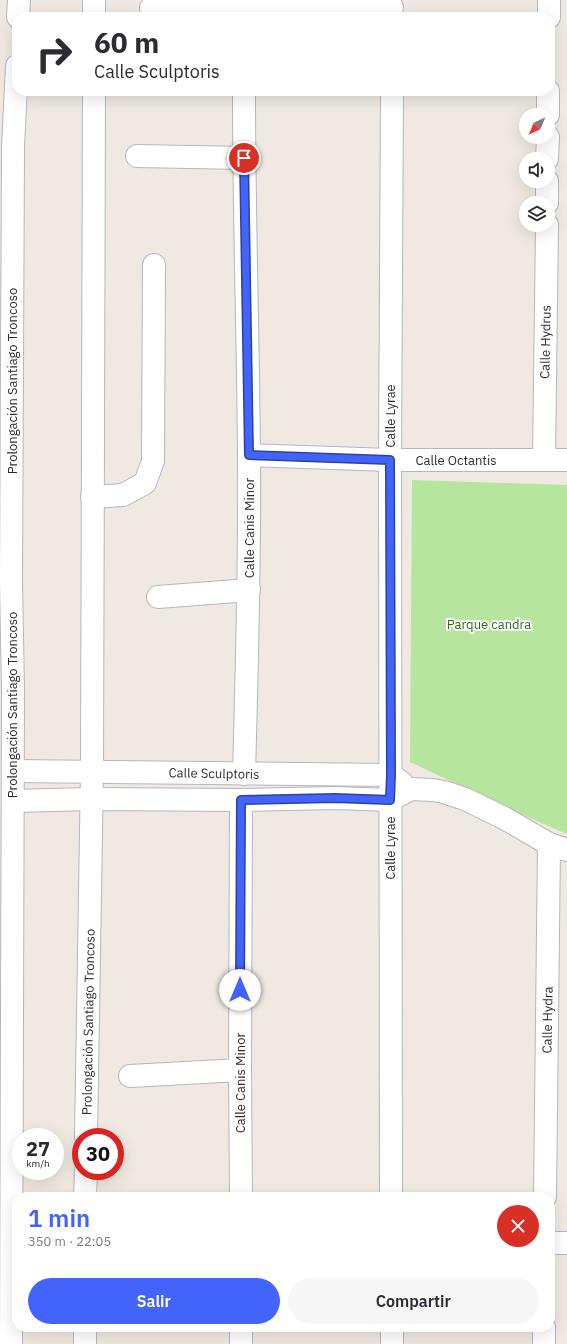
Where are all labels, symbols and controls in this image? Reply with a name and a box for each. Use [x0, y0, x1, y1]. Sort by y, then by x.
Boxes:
text: 60 m [94, 24, 159, 61]
icon: right [28, 28, 80, 80]
text: Calle Sculptoris [94, 60, 220, 83]
north arrow [519, 108, 555, 144]
map controls [519, 108, 555, 232]
pin [227, 141, 261, 175]
icon: arrive [233, 147, 255, 169]
button: sound [519, 152, 555, 188]
button: layers [519, 196, 555, 232]
street label: Prolongación Santiago Troncoso [4, 288, 21, 474]
street label: Calle Hydrus [536, 305, 555, 379]
street label: Calle Lyrae [382, 384, 399, 448]
street label: Calle Octantis [415, 452, 497, 469]
street label: Calle Canis Minor [241, 478, 258, 578]
street label: Prolongación Santiago Troncoso [4, 612, 21, 798]
park label: Parque candra [447, 616, 531, 633]
street label: Calle Sculptoris [168, 764, 260, 783]
street label: Calle Lyrae [382, 816, 399, 880]
street label: Prolongación Santiago Troncoso [78, 929, 99, 1115]
position arrow [219, 969, 261, 1011]
street label: Calle Hydra [538, 986, 557, 1054]
street label: Calle Canis Minor [232, 1033, 249, 1133]
speed limit sign: 30 [72, 1128, 124, 1180]
text: 27 [26, 1135, 50, 1162]
text: km/h [26, 1157, 50, 1170]
text: 1 min [28, 1202, 90, 1234]
button: close [497, 1205, 539, 1247]
text: 350 m · 22:05 [28, 1233, 111, 1250]
button: Salir [28, 1278, 280, 1324]
button: Compartir [288, 1278, 539, 1324]

